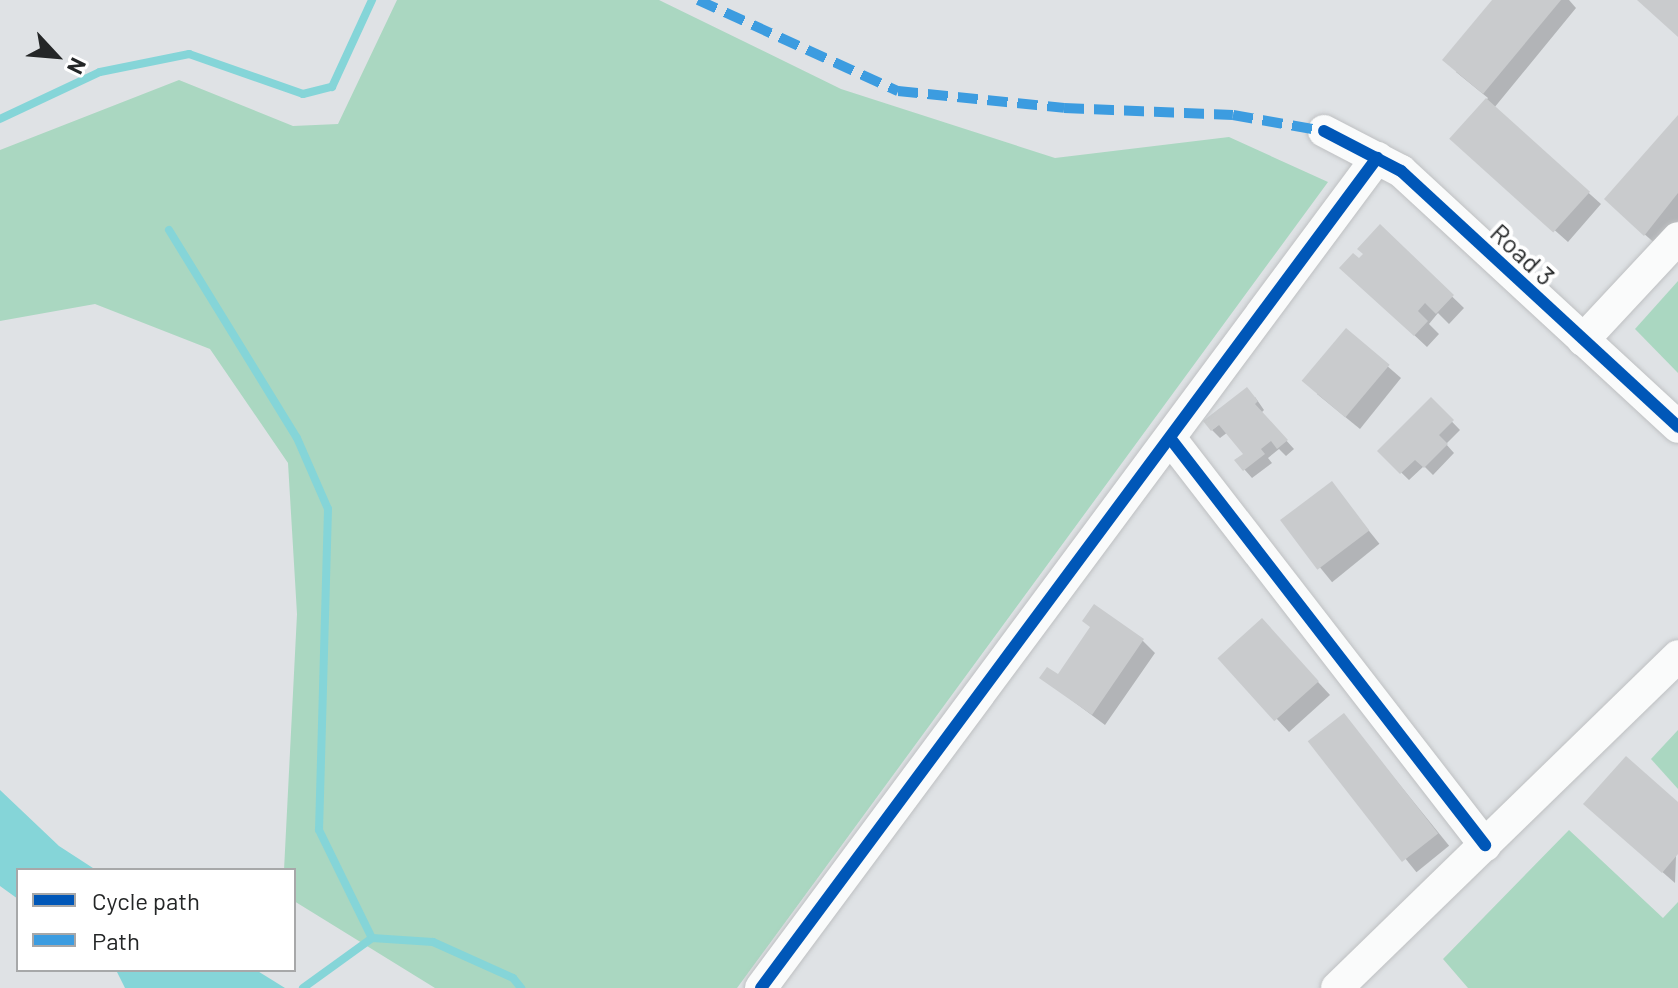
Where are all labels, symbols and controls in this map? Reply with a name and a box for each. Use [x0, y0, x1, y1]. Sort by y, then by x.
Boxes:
north arrow [16, 16, 96, 96]
text: N [63, 54, 92, 79]
street label: Road 3 [1485, 217, 1561, 291]
legend [16, 868, 296, 972]
text: Cycle path [92, 886, 200, 915]
text: Path [92, 926, 140, 955]

